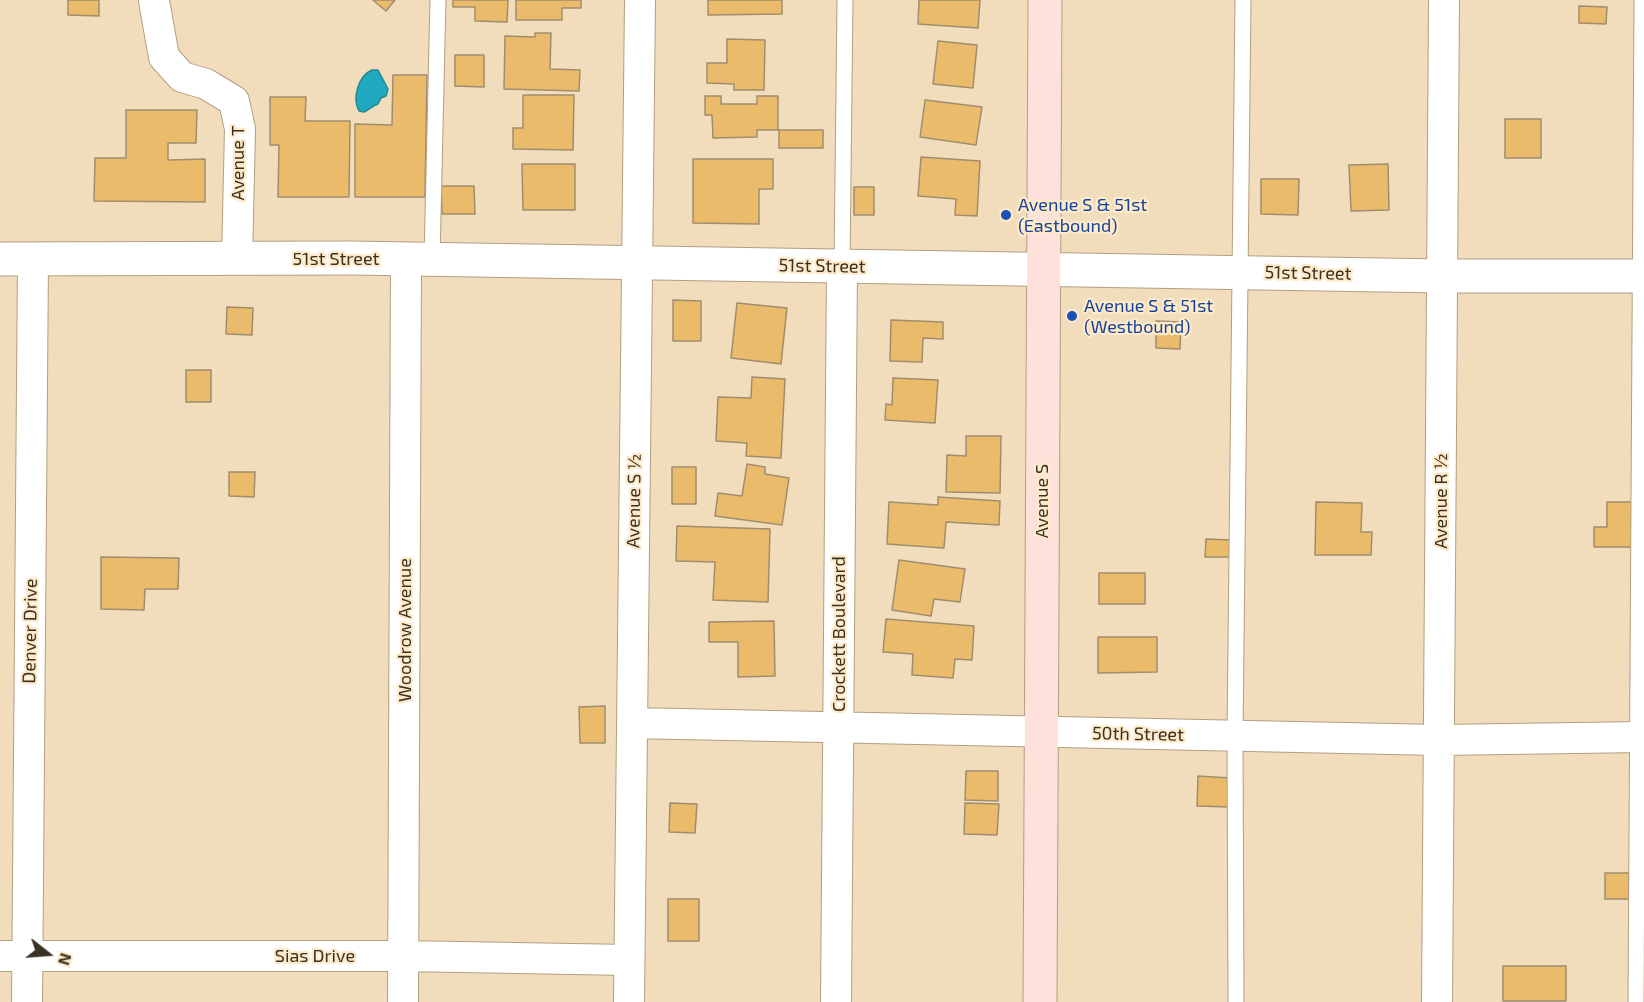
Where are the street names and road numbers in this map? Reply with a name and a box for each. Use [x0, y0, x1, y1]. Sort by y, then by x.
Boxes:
street label: Avenue T [227, 126, 249, 200]
street label: 51st Street [293, 248, 379, 270]
street label: 51st Street [778, 254, 866, 278]
street label: 51st Street [1264, 261, 1352, 285]
street label: Avenue R ½ [1430, 453, 1452, 549]
street label: Avenue S ½ [622, 454, 646, 548]
street label: Avenue S [1031, 464, 1053, 538]
street label: Crockett Boulevard [828, 556, 850, 712]
street label: Woodrow Avenue [394, 558, 416, 702]
street label: Denver Drive [18, 578, 42, 684]
street label: 50th Street [1092, 722, 1184, 746]
street label: Sias Drive [275, 945, 355, 967]

